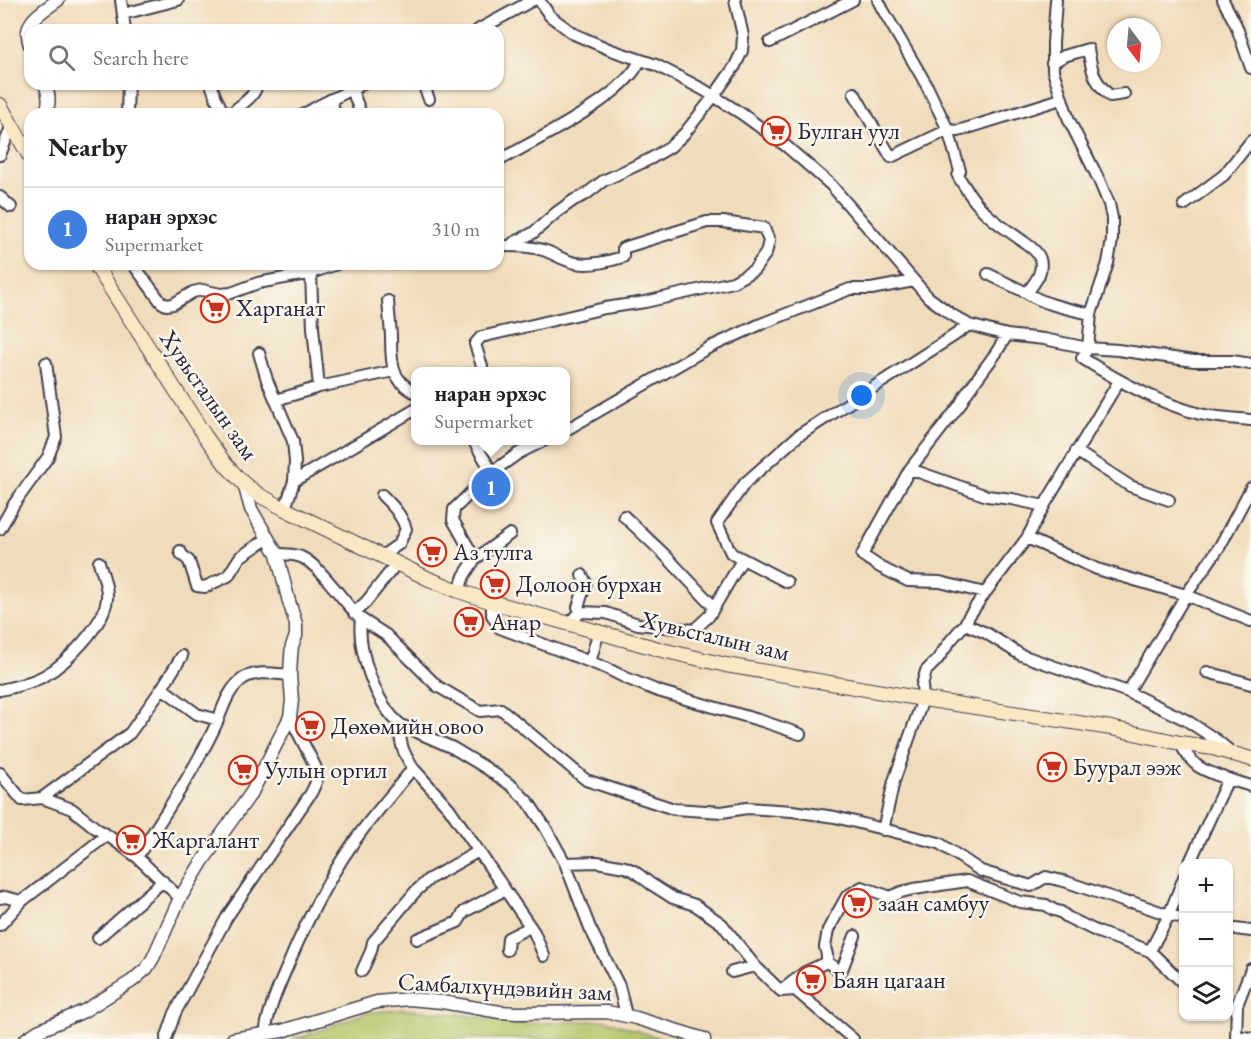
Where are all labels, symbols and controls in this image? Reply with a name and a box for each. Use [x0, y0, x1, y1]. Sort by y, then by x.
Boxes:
north arrow [1107, 18, 1161, 72]
search box [24, 24, 504, 90]
icon: search [45, 41, 78, 74]
text: Search here [93, 43, 188, 72]
supermarket icon: Булган уул [760, 115, 792, 147]
place label: Булган уул [797, 115, 900, 146]
text: Nearby [48, 130, 128, 164]
text: наран эрхэс [105, 202, 217, 231]
text: 1 [62, 216, 73, 242]
text: 310 m [432, 216, 480, 242]
text: Supermarket [105, 231, 203, 257]
supermarket icon: Харганат [199, 292, 231, 324]
place label: Харганат [235, 292, 325, 323]
street label: Хувьсгалын зам [153, 323, 266, 466]
popup [411, 367, 570, 445]
text: наран эрхэс [434, 379, 547, 408]
your location [847, 381, 876, 410]
text: Supermarket [434, 408, 533, 434]
pin: 1 [472, 464, 510, 510]
supermarket icon: Аз тулга [416, 536, 448, 568]
place label: Аз тулга [452, 536, 533, 567]
supermarket icon: Долоон бурхан [479, 568, 511, 600]
place label: Долоон бурхан [516, 568, 662, 599]
street label: Хувьсгалын зам [637, 603, 792, 668]
supermarket icon: Анар [453, 606, 485, 638]
place label: Анар [489, 606, 541, 637]
supermarket icon: Дөхөмийн овоо [294, 710, 326, 742]
place label: Дөхөмийн овоо [331, 710, 484, 741]
supermarket icon: Буурал ээж [1036, 751, 1068, 783]
place label: Буурал ээж [1073, 751, 1182, 782]
supermarket icon: Уулын оргил [227, 754, 259, 786]
place label: Уулын оргил [263, 754, 387, 785]
supermarket icon: Жаргалант [115, 824, 147, 856]
place label: Жаргалант [151, 824, 259, 855]
map controls [1179, 859, 1233, 1021]
button: + [1179, 859, 1233, 913]
supermarket icon: заан самбуу [841, 887, 873, 919]
place label: заан самбуу [878, 887, 990, 918]
button: − [1179, 913, 1233, 967]
supermarket icon: Баян цагаан [795, 964, 827, 996]
place label: Баян цагаан [832, 964, 946, 995]
street label: Самбалхүндэвийн зам [397, 965, 613, 1008]
button: layers [1179, 967, 1233, 1021]

